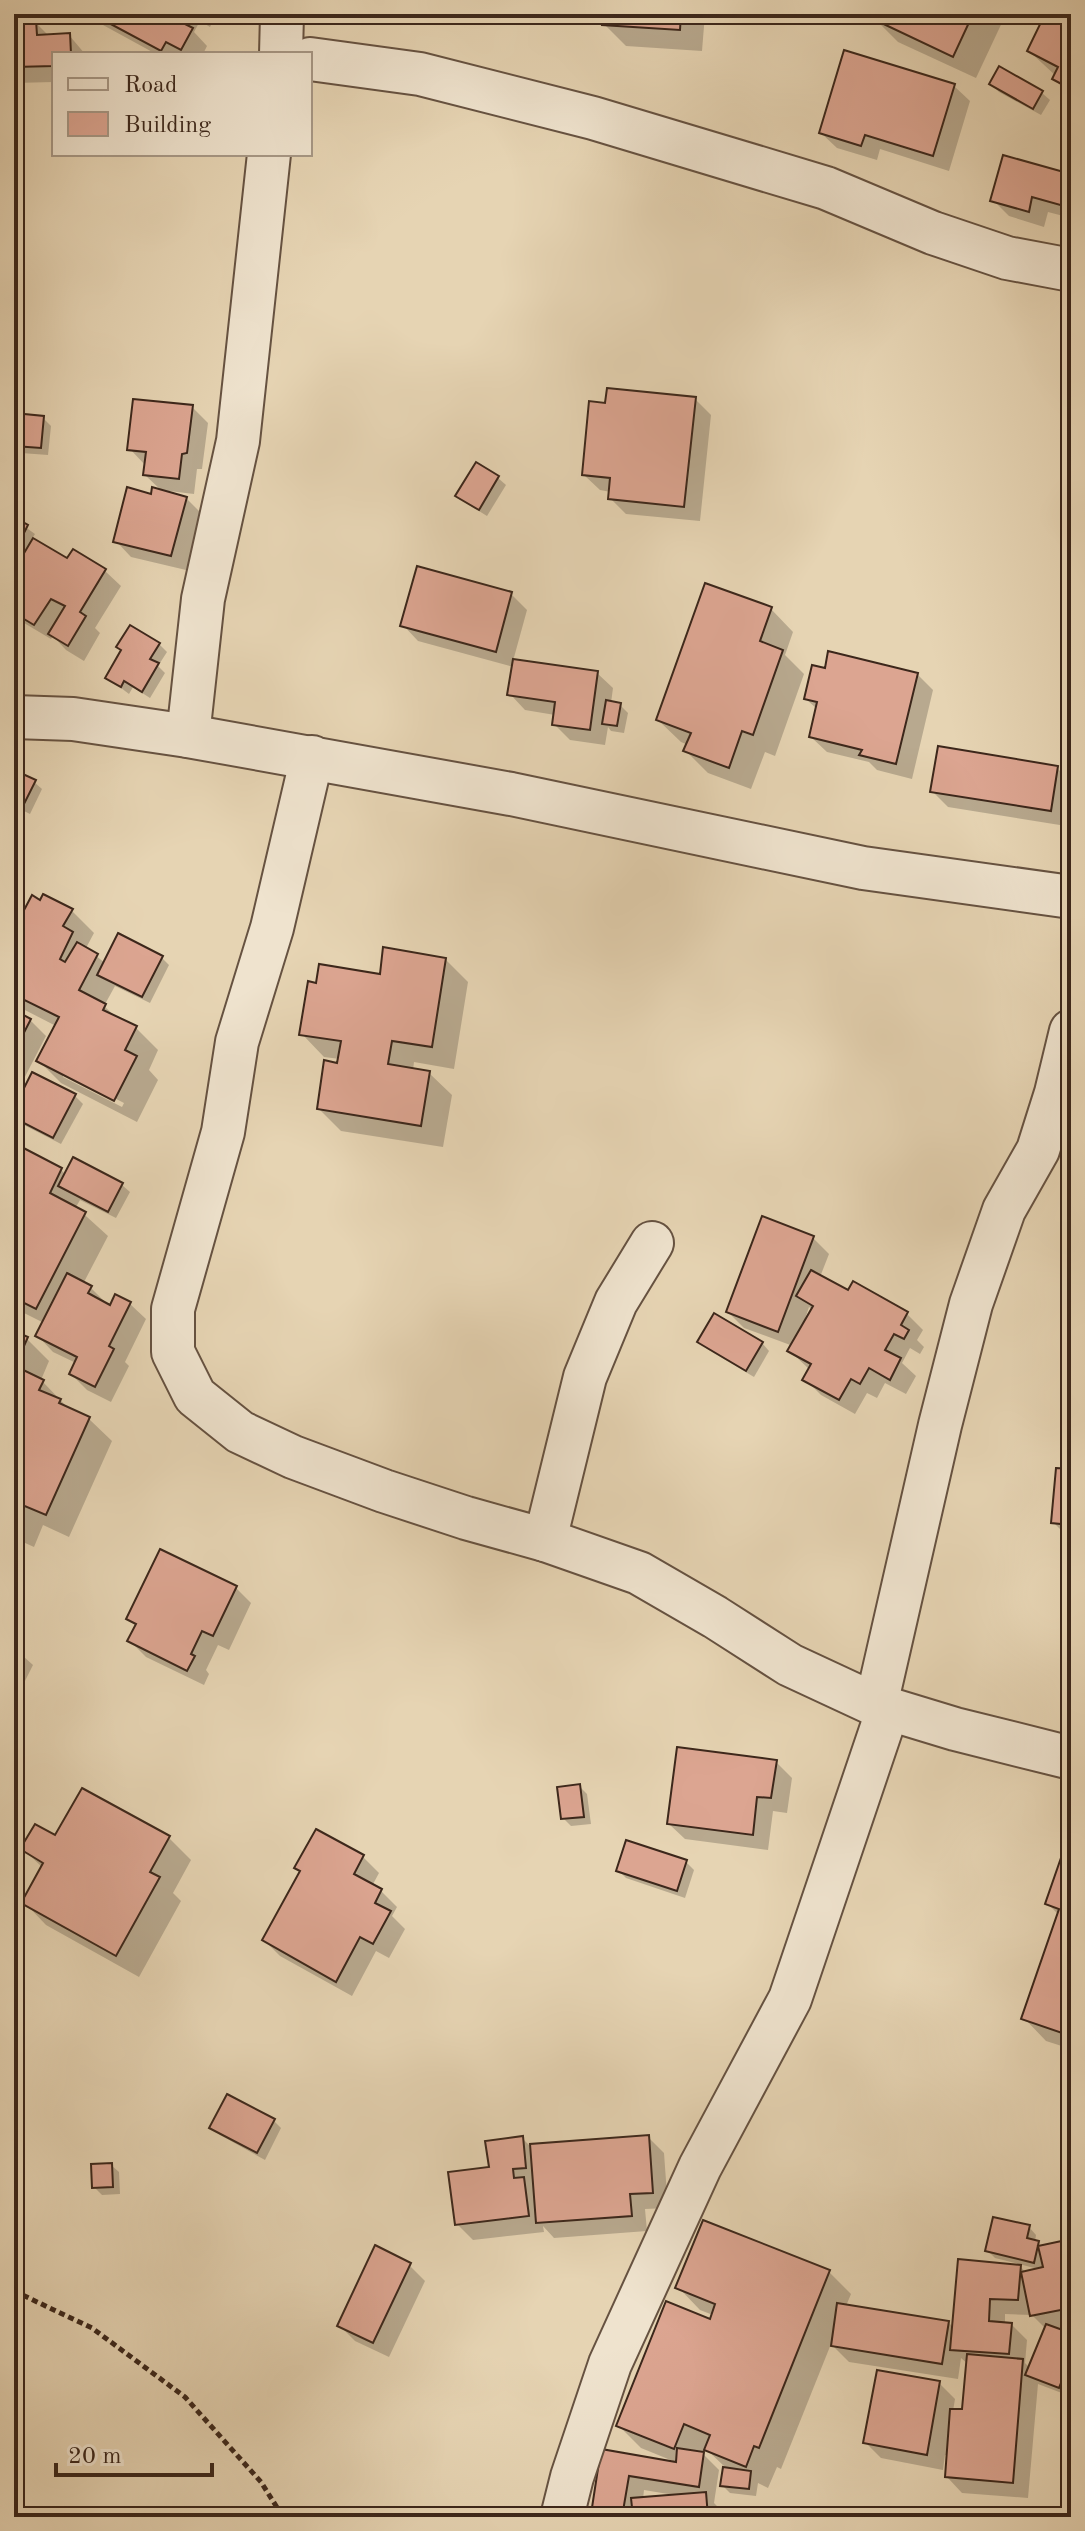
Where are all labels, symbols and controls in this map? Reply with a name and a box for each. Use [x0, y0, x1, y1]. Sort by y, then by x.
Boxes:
legend [52, 52, 312, 156]
text: Road [124, 74, 177, 98]
text: Building [124, 114, 211, 138]
scale bar [56, 2427, 212, 2477]
text: 20 m [68, 2445, 122, 2469]

